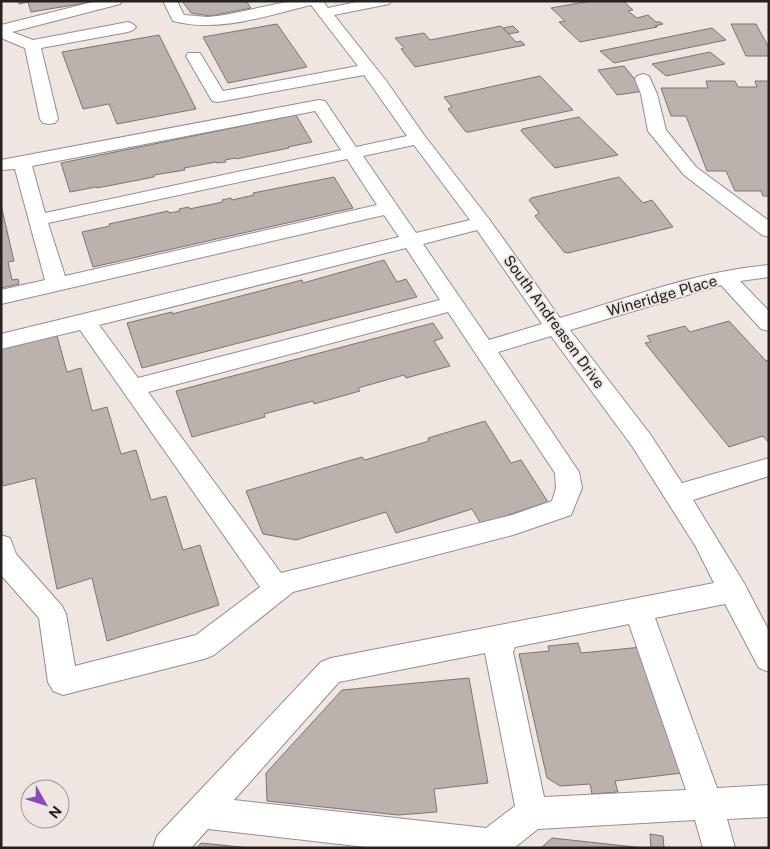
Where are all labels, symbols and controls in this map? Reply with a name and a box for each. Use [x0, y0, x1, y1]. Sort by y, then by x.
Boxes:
street label: South Andreasen Drive [500, 252, 608, 392]
street label: Wineridge Place [605, 272, 719, 319]
north arrow [20, 779, 70, 829]
text: N [45, 803, 65, 821]

